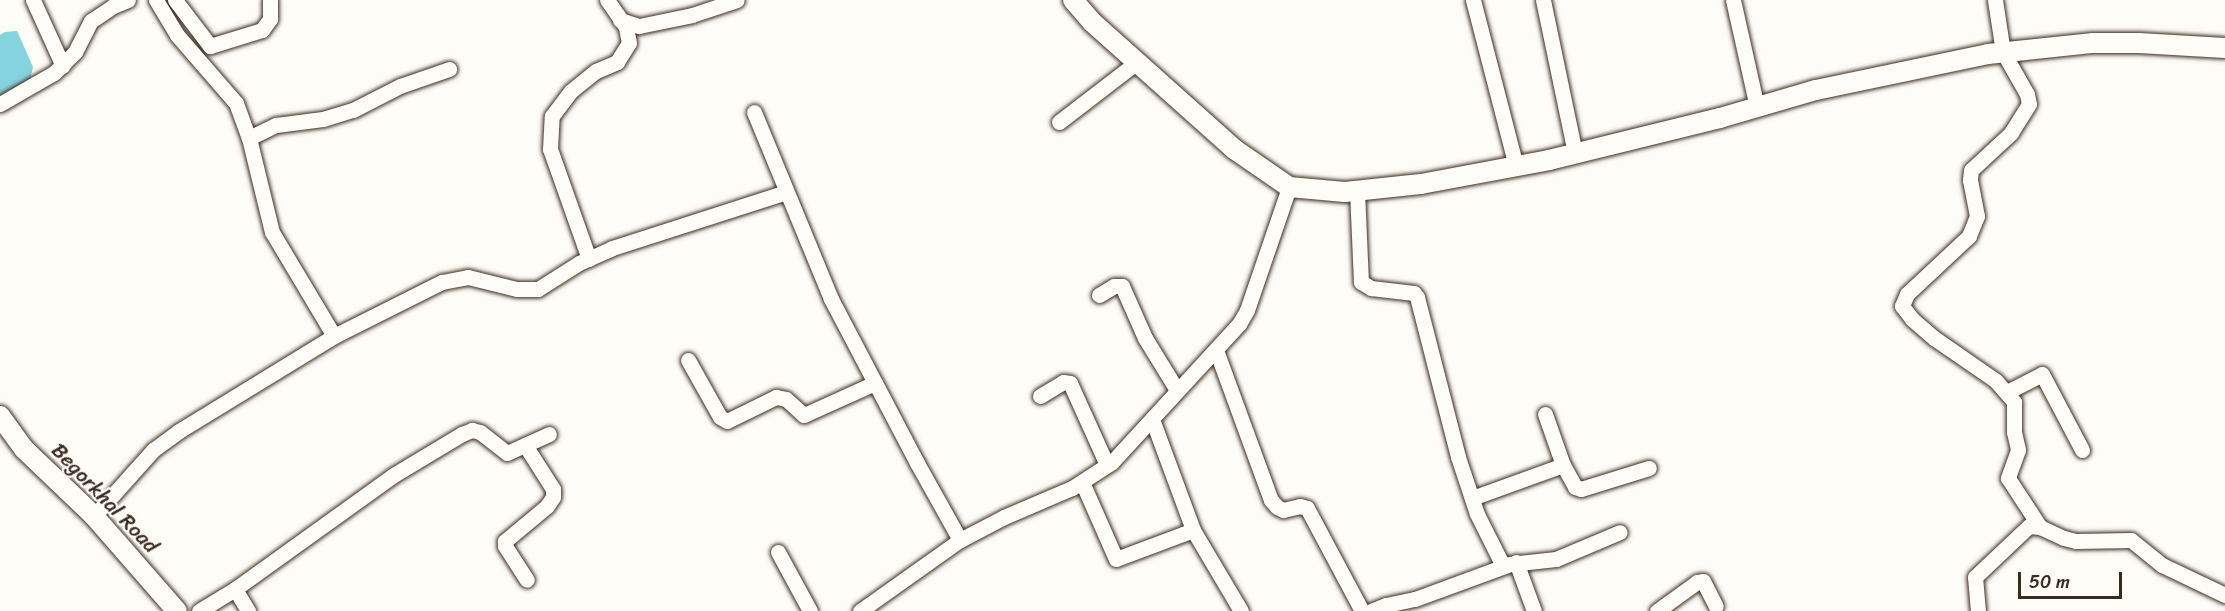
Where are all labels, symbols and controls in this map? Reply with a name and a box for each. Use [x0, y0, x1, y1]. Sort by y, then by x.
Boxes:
street label: Begorkhal Road [46, 438, 164, 558]
scale bar [2021, 560, 2124, 598]
text: 50 m [2029, 566, 2070, 598]

